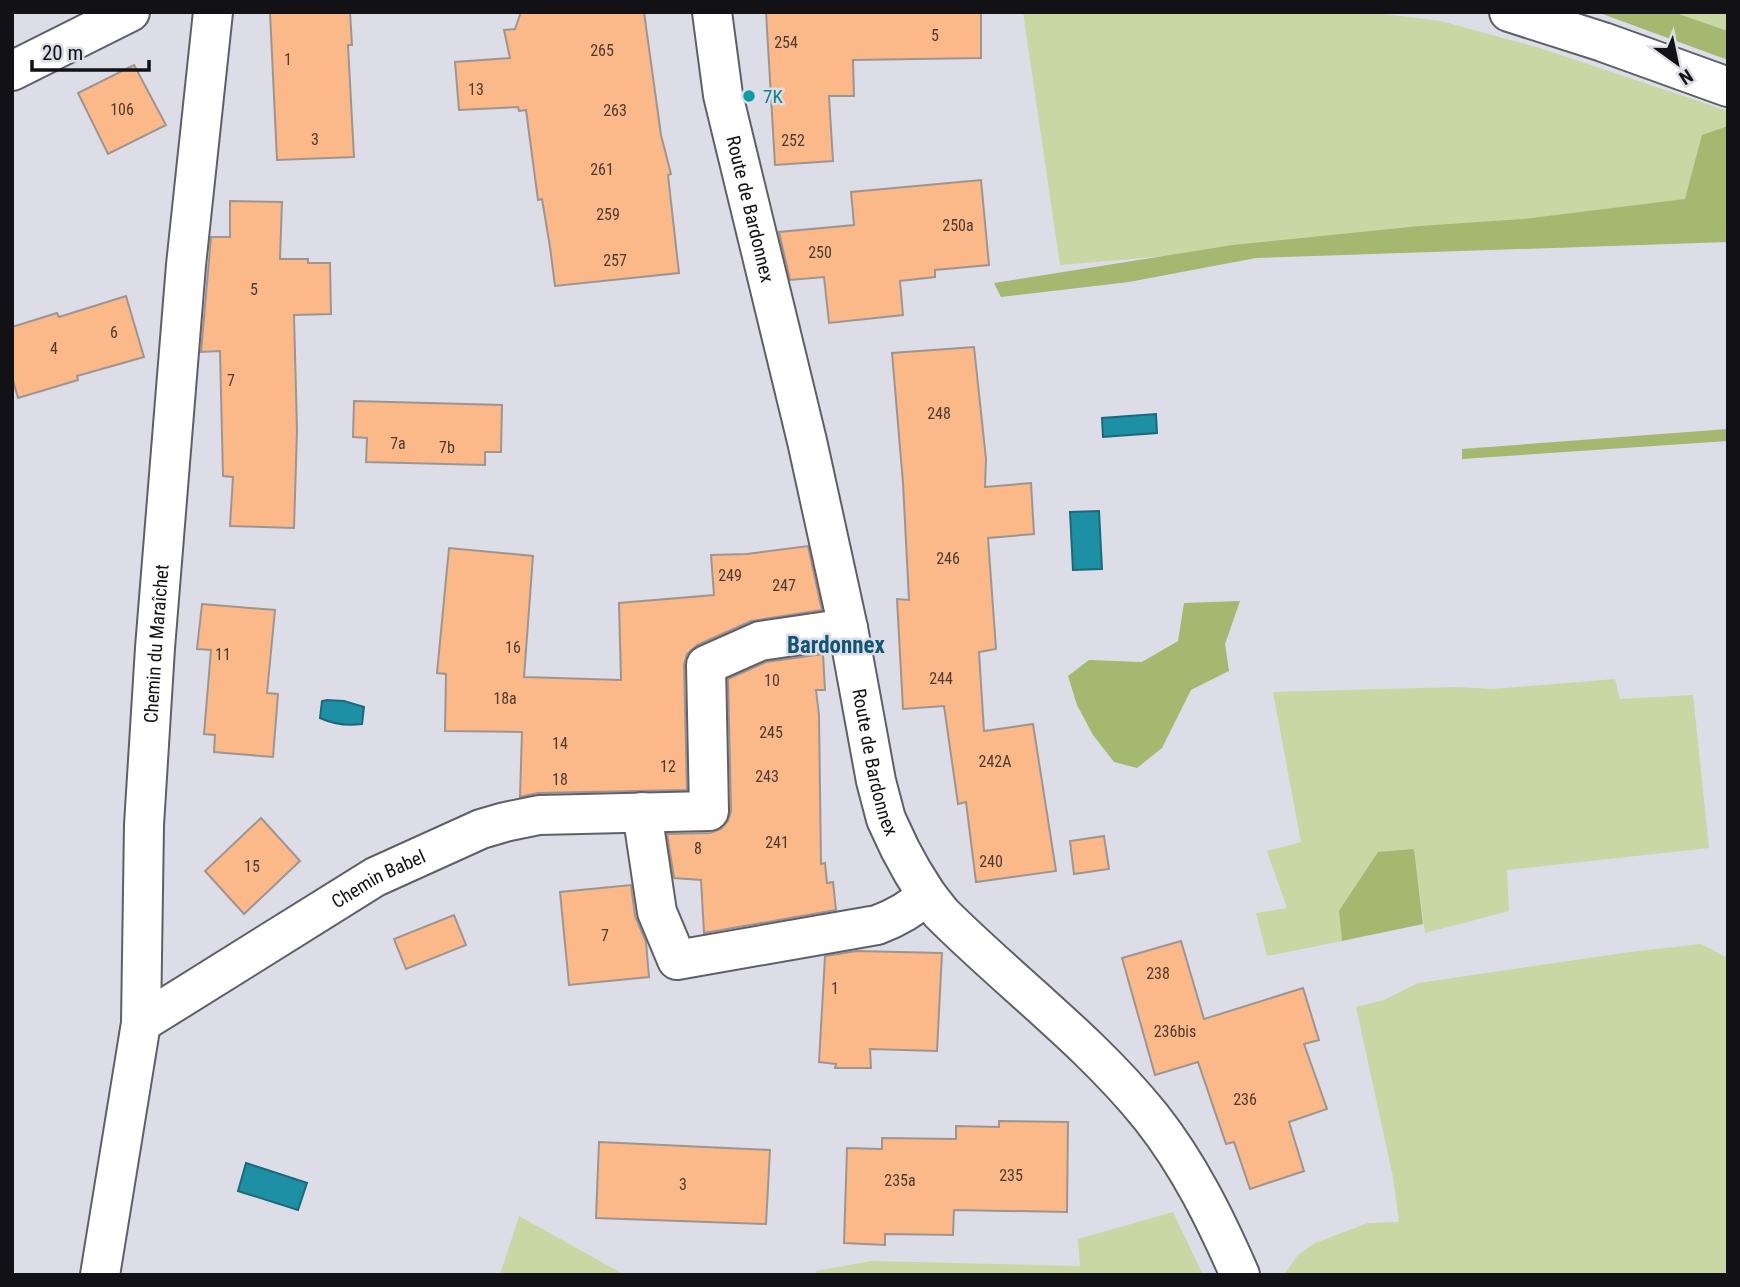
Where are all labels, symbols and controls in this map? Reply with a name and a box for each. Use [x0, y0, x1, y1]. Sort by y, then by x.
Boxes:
house number: 5 [931, 26, 939, 45]
scale bar [32, 28, 149, 72]
north arrow [1642, 28, 1712, 98]
house number: 254 [774, 33, 798, 52]
text: 20 m [42, 41, 83, 65]
house number: 265 [590, 41, 614, 60]
house number: 1 [284, 50, 292, 69]
text: N [1675, 64, 1697, 90]
house number: 13 [468, 80, 484, 99]
place label: 7K [763, 85, 783, 108]
marker: 7K [741, 88, 757, 104]
house number: 106 [110, 100, 134, 119]
house number: 263 [603, 101, 627, 120]
house number: 3 [311, 130, 319, 149]
house number: 252 [781, 131, 805, 150]
street label: Route de Bardonnex [721, 133, 779, 285]
house number: 261 [590, 160, 614, 179]
house number: 259 [596, 205, 620, 224]
house number: 250a [942, 216, 974, 235]
house number: 250 [808, 243, 832, 262]
house number: 257 [603, 251, 627, 270]
house number: 5 [250, 280, 258, 299]
house number: 6 [110, 323, 118, 342]
house number: 4 [50, 339, 58, 358]
house number: 7 [227, 371, 235, 390]
house number: 248 [927, 404, 951, 423]
house number: 7a [390, 434, 406, 453]
house number: 7b [439, 438, 455, 457]
house number: 246 [936, 549, 960, 568]
street label: Chemin du Maraîchet [139, 564, 174, 724]
house number: 249 [718, 566, 742, 585]
house number: 247 [772, 576, 796, 595]
district label: Bardonnex [787, 632, 886, 659]
house number: 16 [505, 638, 521, 657]
house number: 11 [215, 645, 231, 664]
house number: 244 [929, 669, 953, 688]
house number: 10 [764, 671, 780, 690]
street label: Route de Bardonnex [847, 687, 903, 840]
house number: 18a [493, 689, 517, 708]
house number: 245 [759, 723, 783, 742]
house number: 14 [552, 734, 568, 753]
house number: 242A [979, 752, 1011, 771]
house number: 12 [660, 757, 676, 776]
house number: 243 [755, 767, 779, 786]
house number: 18 [552, 770, 568, 789]
house number: 241 [765, 833, 789, 852]
house number: 8 [694, 839, 702, 858]
street label: Chemin Babel [327, 845, 429, 913]
house number: 240 [979, 852, 1003, 871]
house number: 15 [244, 857, 260, 876]
house number: 7 [601, 926, 609, 945]
house number: 238 [1146, 964, 1170, 983]
house number: 1 [831, 979, 839, 998]
house number: 236bis [1154, 1022, 1196, 1041]
house number: 236 [1233, 1090, 1257, 1109]
house number: 235 [999, 1166, 1023, 1185]
house number: 235a [884, 1171, 916, 1190]
house number: 3 [679, 1175, 687, 1194]

